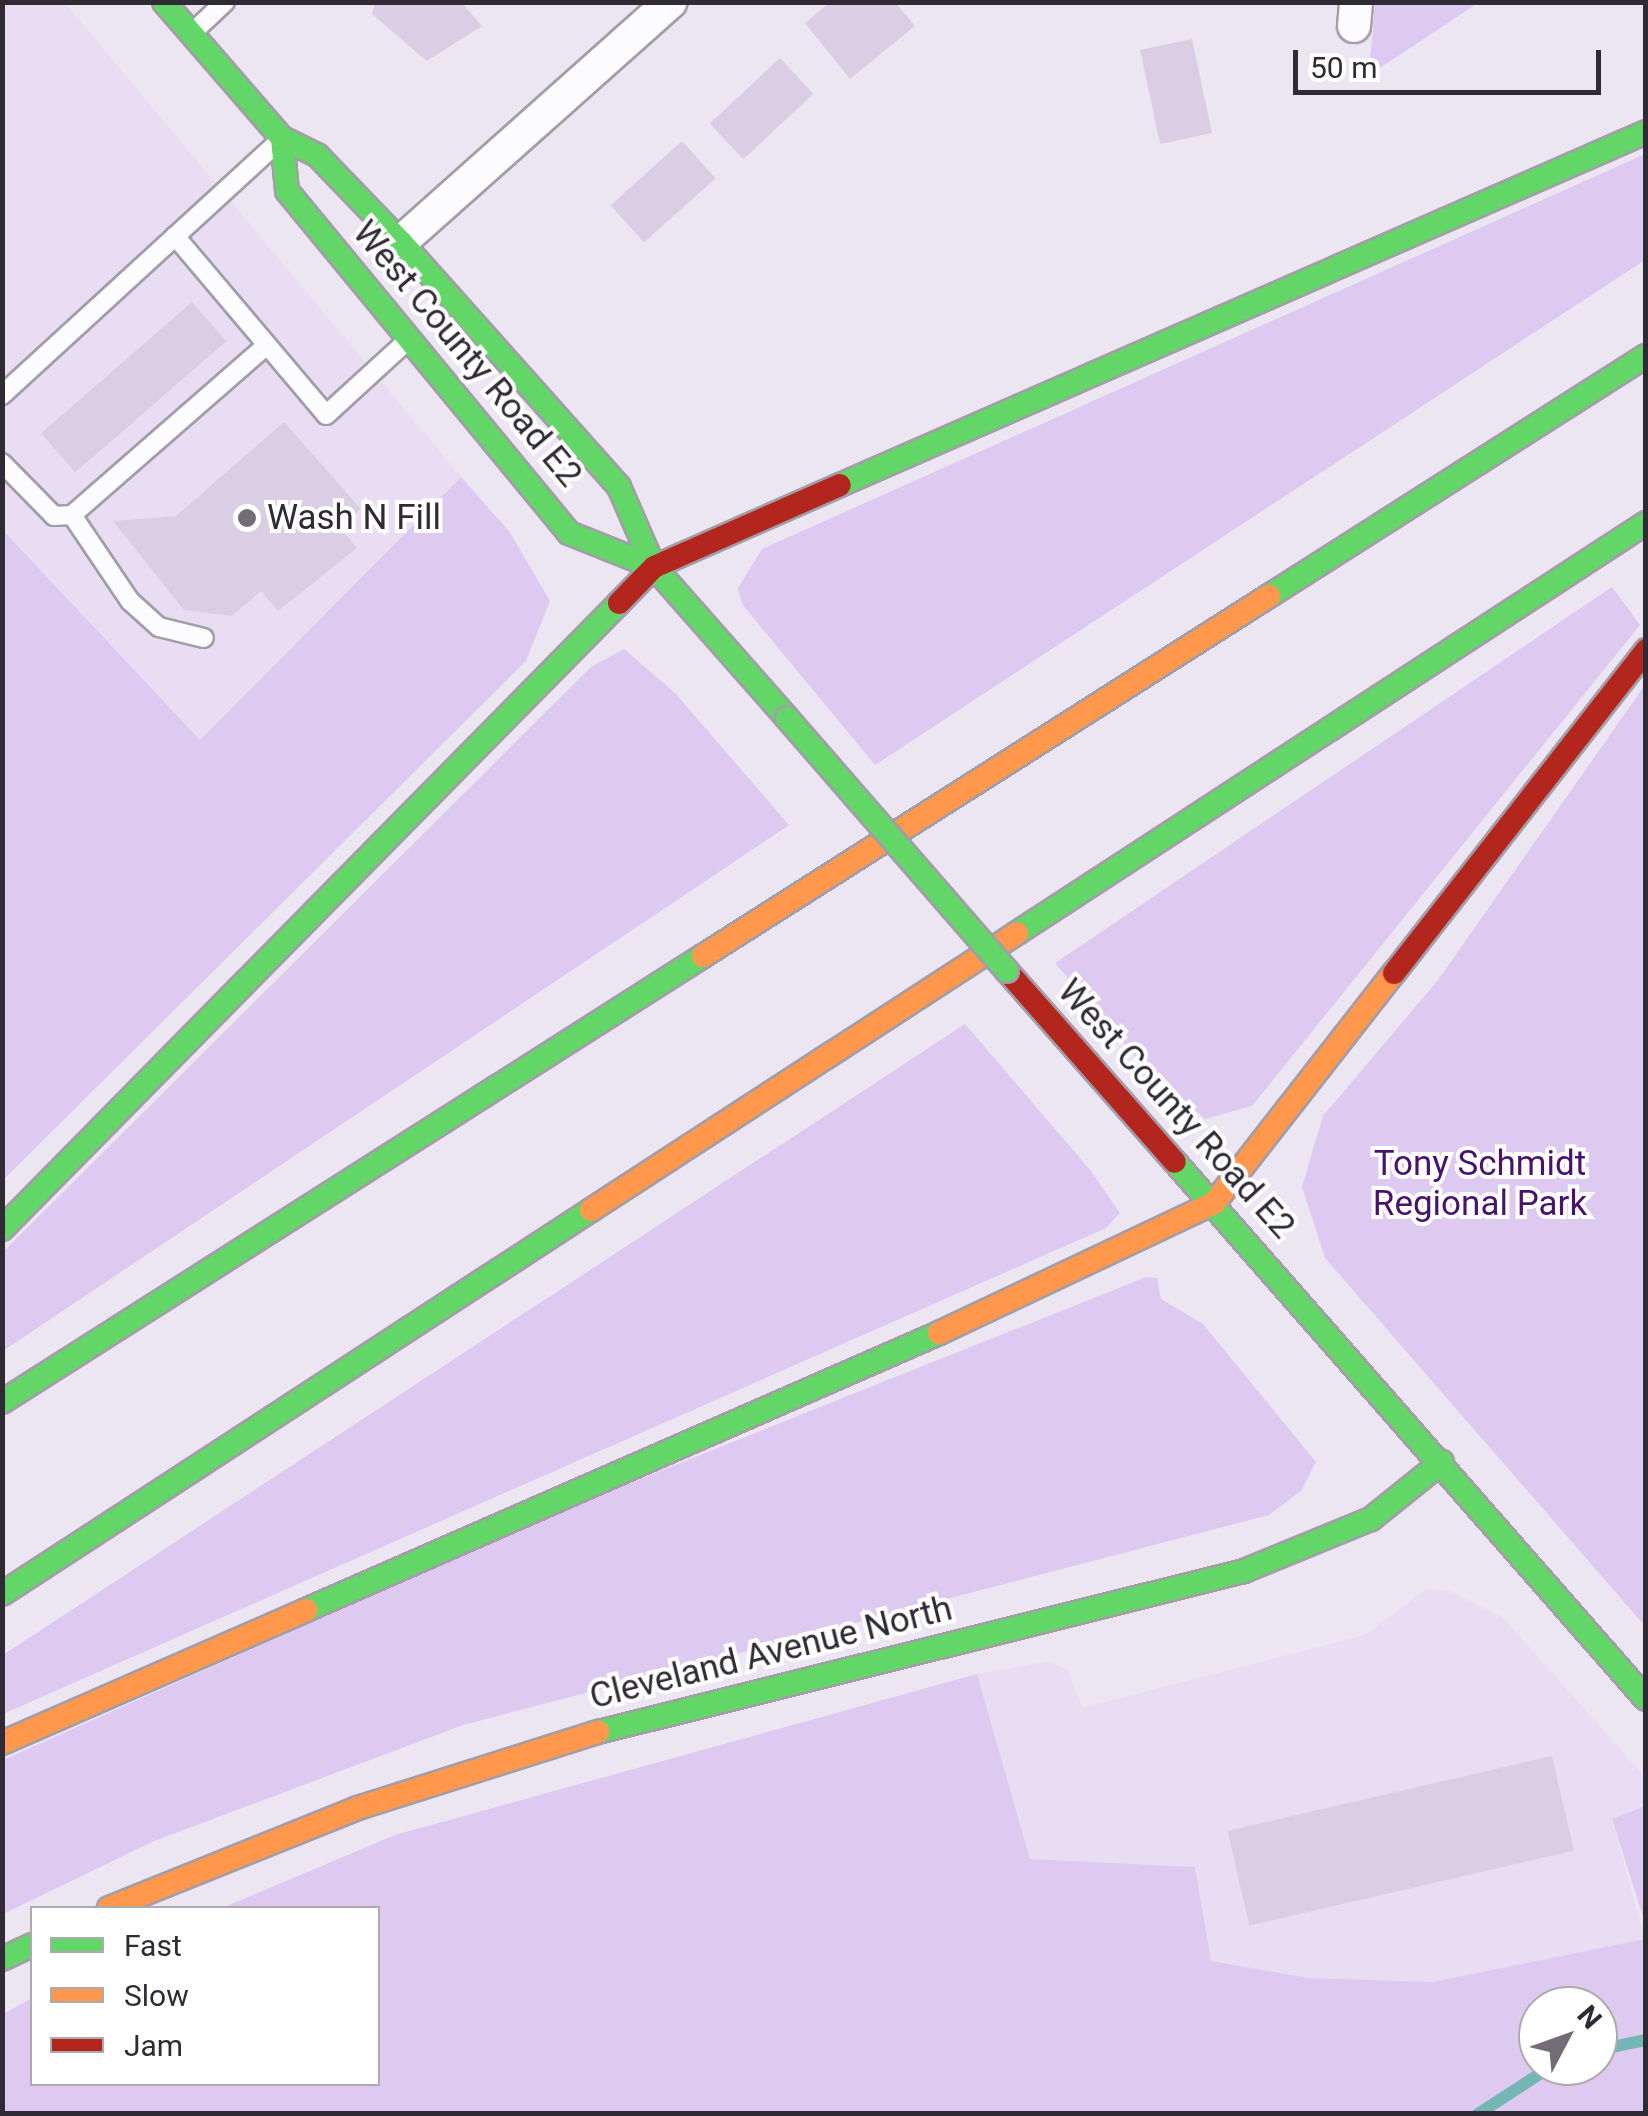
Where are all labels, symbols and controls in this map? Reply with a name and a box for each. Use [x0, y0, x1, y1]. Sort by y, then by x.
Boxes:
scale bar [1298, 30, 1606, 92]
text: 50 m [1310, 50, 1377, 85]
street label: West County Road E2 [344, 213, 590, 495]
place label: Wash N Fill [267, 497, 441, 539]
marker: Wash N Fill [236, 507, 258, 529]
street label: West County Road E2 [1049, 971, 1303, 1247]
park label: Tony Schmidt Regional Park [1373, 1143, 1587, 1225]
street label: Cleveland Avenue North [586, 1588, 956, 1718]
legend [30, 1906, 380, 2086]
text: Fast [124, 1928, 182, 1963]
text: Slow [124, 1978, 189, 2013]
north arrow [1518, 1986, 1618, 2086]
text: N [1571, 1999, 1608, 2036]
text: Jam [124, 2028, 183, 2063]

